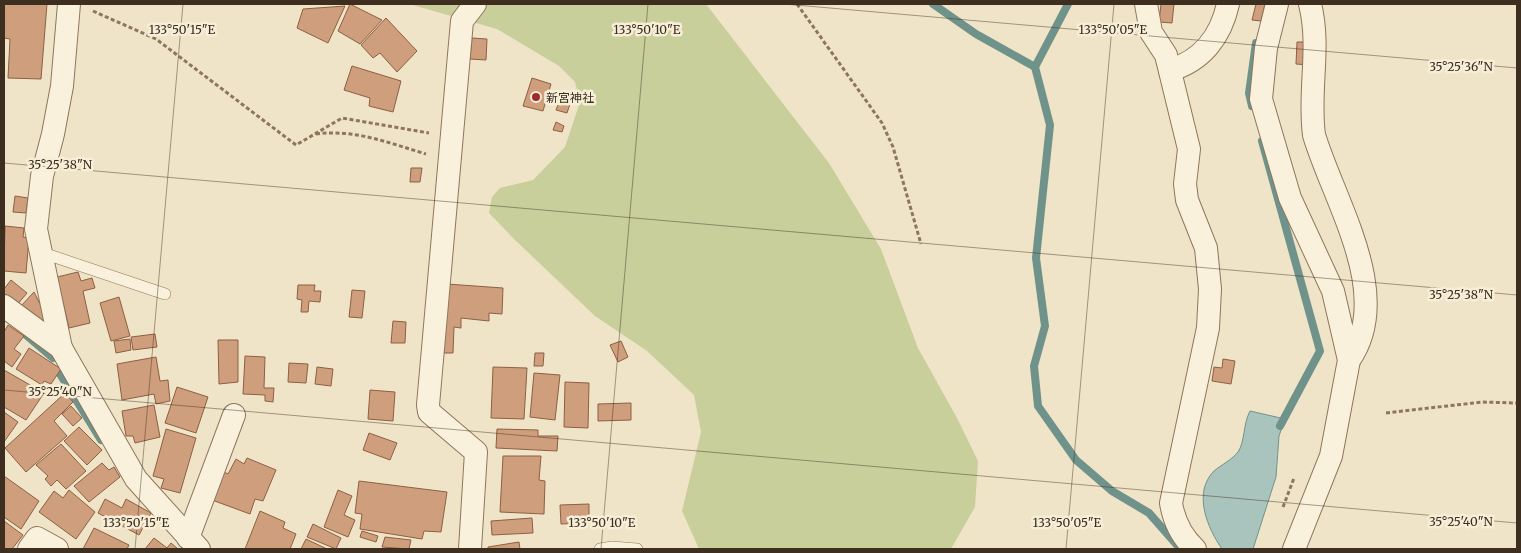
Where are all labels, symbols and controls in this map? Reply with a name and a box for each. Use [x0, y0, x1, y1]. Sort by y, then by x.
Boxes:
text: 133°50'15"E [149, 22, 215, 37]
text: 133°50'10"E [614, 22, 681, 37]
text: 133°50'05"E [1079, 22, 1148, 37]
text: 35°25'36"N [1429, 59, 1493, 74]
place label: 新宮神社 [546, 90, 594, 105]
marker: 新宮神社 [530, 91, 542, 103]
text: 35°25'38"N [28, 157, 93, 172]
text: 35°25'38"N [1429, 287, 1494, 302]
text: 35°25'40"N [28, 384, 93, 399]
text: 35°25'40"N [1429, 514, 1494, 529]
text: 133°50'15"E [103, 515, 169, 530]
text: 133°50'10"E [569, 515, 636, 530]
text: 133°50'05"E [1033, 515, 1102, 530]

